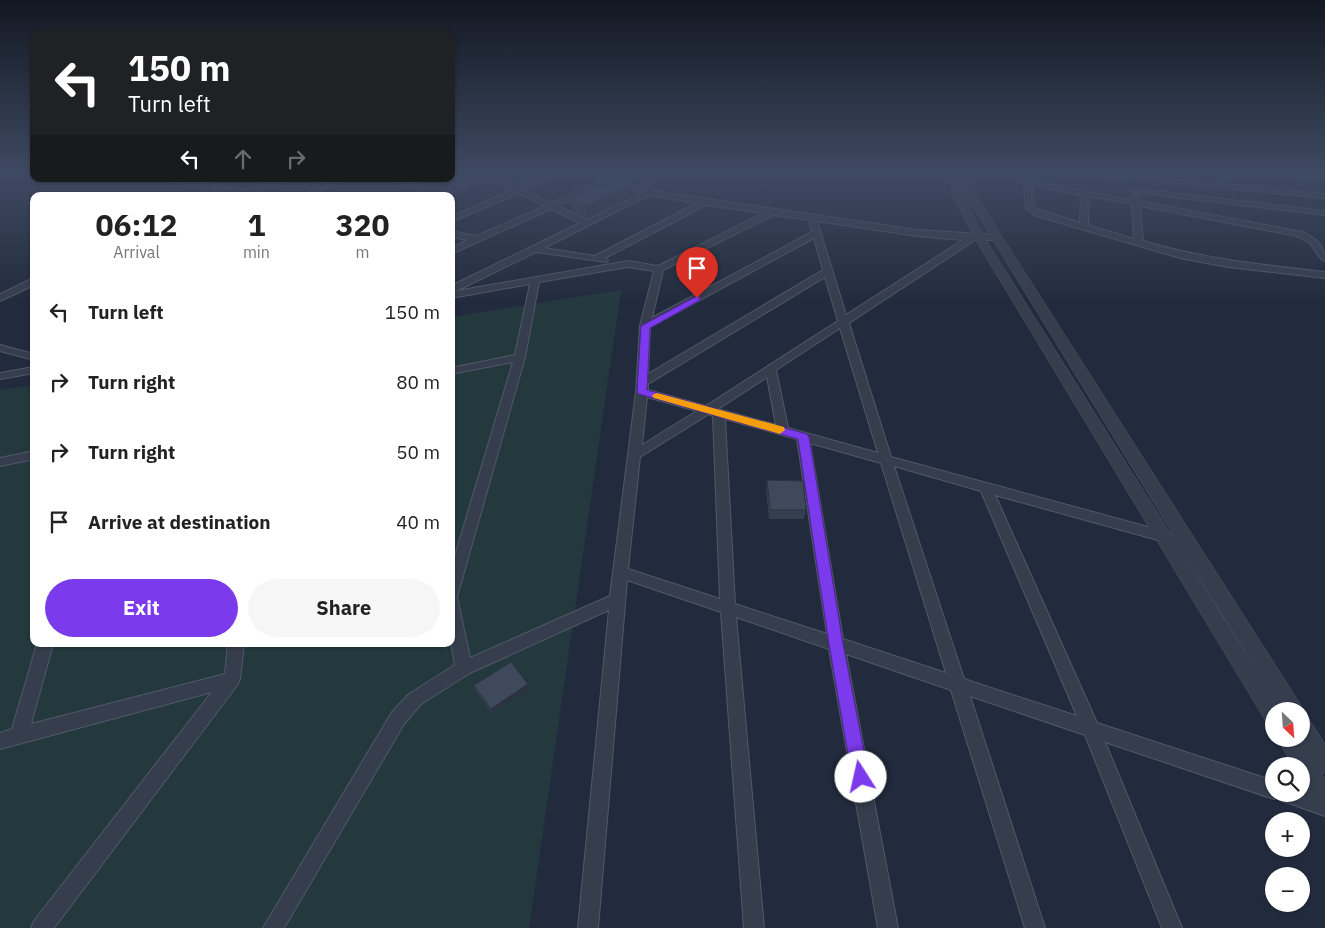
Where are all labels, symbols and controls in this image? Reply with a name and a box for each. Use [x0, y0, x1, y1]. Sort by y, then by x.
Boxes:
text: 150 m [128, 45, 231, 91]
icon: left [45, 50, 110, 115]
text: Turn left [128, 89, 211, 118]
icon: left [176, 145, 204, 173]
icon: ahead [229, 145, 257, 173]
icon: right [282, 145, 310, 173]
text: 06:12 [96, 205, 177, 244]
text: 1 [247, 205, 265, 244]
text: 320 [335, 205, 389, 244]
text: Arrival [113, 242, 160, 262]
text: min [243, 242, 270, 262]
text: m [355, 242, 369, 262]
pin [676, 247, 718, 298]
icon: arrive [683, 254, 711, 282]
icon: left [45, 298, 73, 326]
text: Turn left [88, 300, 164, 324]
text: 150 m [385, 300, 440, 324]
icon: right [45, 368, 73, 396]
text: Turn right [88, 370, 175, 394]
text: 80 m [396, 370, 440, 394]
icon: right [45, 438, 73, 466]
text: Turn right [88, 440, 175, 464]
text: 50 m [396, 440, 440, 464]
icon: arrive [45, 508, 73, 536]
text: Arrive at destination [88, 510, 271, 534]
text: 40 m [396, 510, 440, 534]
button: Exit [45, 579, 238, 637]
button: Share [248, 579, 440, 637]
north arrow [1265, 702, 1310, 748]
map controls [1265, 702, 1310, 912]
position arrow [834, 750, 886, 802]
button: search [1265, 757, 1310, 802]
button: + [1265, 812, 1310, 857]
button: − [1265, 867, 1310, 912]

